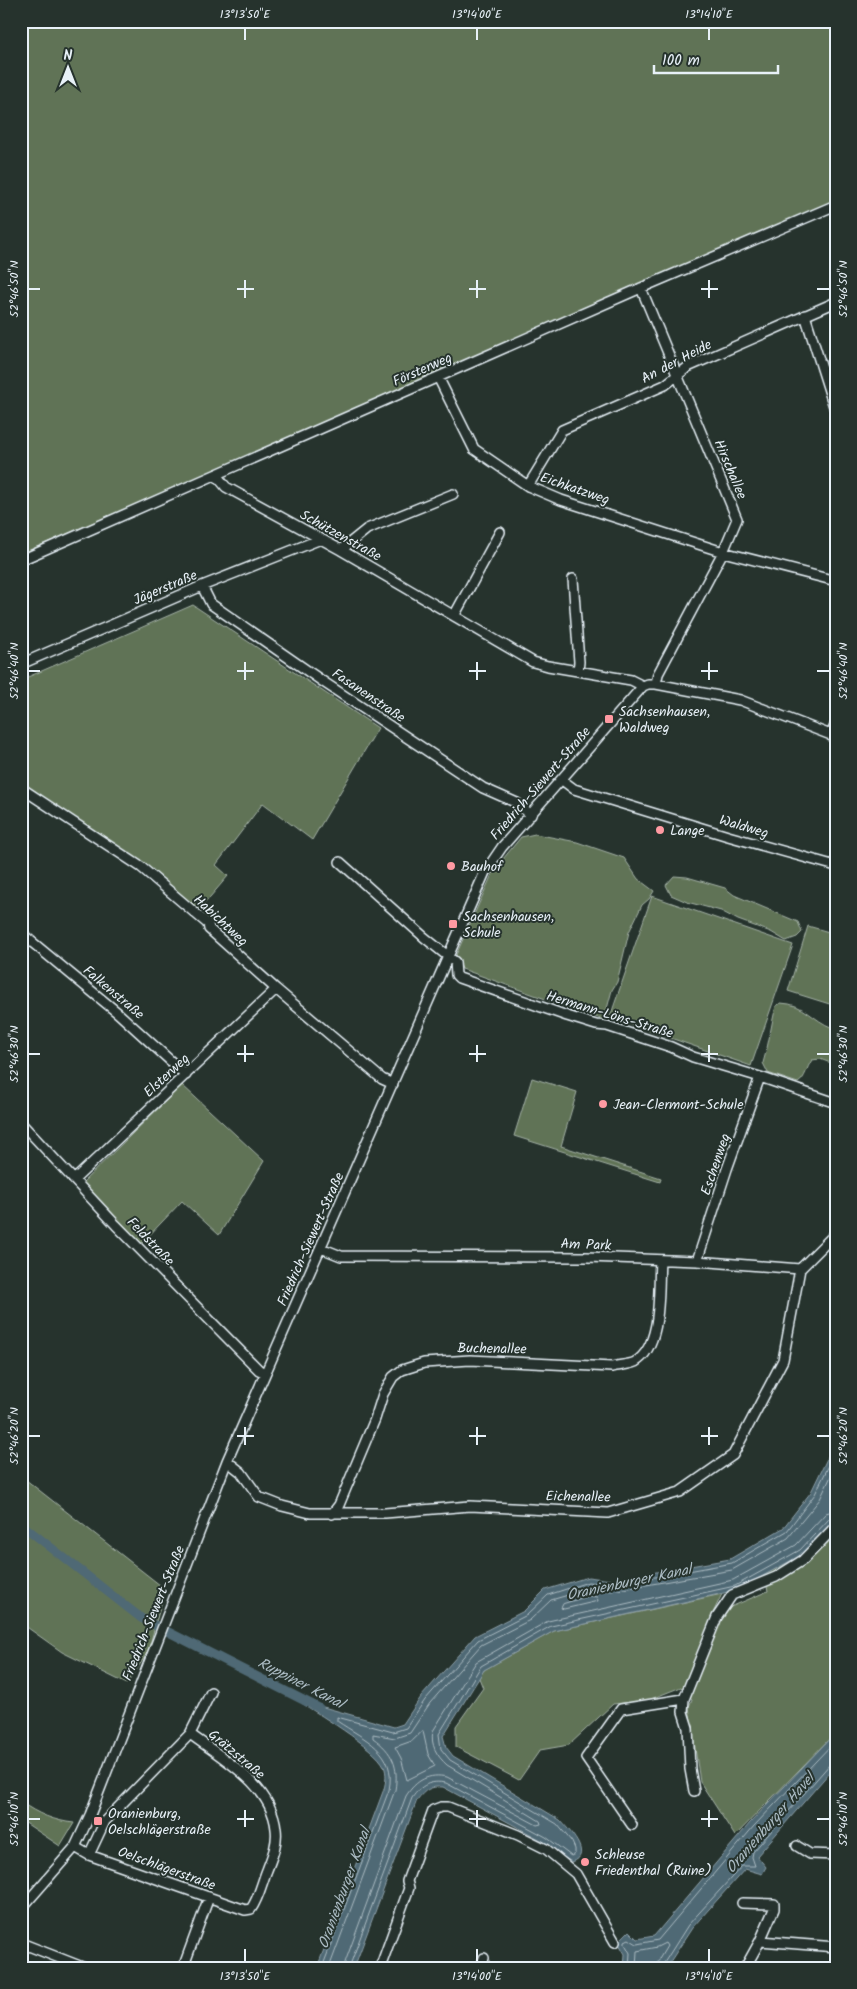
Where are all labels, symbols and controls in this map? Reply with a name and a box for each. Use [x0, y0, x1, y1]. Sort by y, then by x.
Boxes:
text: 13°13'50"E [220, 5, 271, 24]
text: 13°14'00"E [452, 5, 503, 24]
text: 13°14'10"E [685, 5, 734, 24]
north arrow [42, 42, 92, 92]
scale bar [654, 42, 778, 74]
text: N [64, 45, 73, 67]
text: 100 m [662, 49, 700, 73]
text: 52°46'50"N [5, 260, 24, 318]
text: 52°46'50"N [834, 260, 853, 318]
street label: An der Heide [637, 334, 716, 390]
street label: Försterweg [389, 347, 456, 393]
street label: Hirschallee [708, 436, 753, 503]
street label: Eichkatzweg [537, 467, 612, 511]
street label: Schützenstraße [296, 504, 386, 568]
street label: Jägerstraße [130, 564, 202, 611]
text: 52°46'40"N [5, 642, 24, 700]
text: 52°46'40"N [834, 642, 853, 700]
street label: Fasanenstraße [327, 663, 410, 729]
place label: Sachsenhausen, Waldweg [619, 701, 710, 739]
marker: Sachsenhausen, Waldweg [603, 713, 615, 725]
street label: Friedrich-Siewert-Straße [485, 721, 597, 845]
street label: Waldweg [717, 809, 771, 844]
place label: Lange [670, 820, 705, 842]
marker: Lange [654, 824, 666, 836]
place label: Bauhof [461, 856, 504, 878]
marker: Bauhof [445, 860, 457, 872]
street label: Habichtweg [188, 889, 253, 952]
place label: Sachsenhausen, Schule [463, 906, 554, 944]
marker: Sachsenhausen, Schule [447, 918, 459, 930]
street label: Falkenstraße [78, 960, 150, 1026]
street label: Hermann-Löns-Straße [543, 985, 677, 1045]
text: 52°46'30"N [5, 1025, 24, 1083]
text: 52°46'30"N [834, 1025, 853, 1083]
street label: Elsterweg [139, 1048, 195, 1103]
place label: Jean-Clermont-Schule [613, 1094, 744, 1116]
marker: Jean-Clermont-Schule [597, 1098, 609, 1110]
street label: Eschenweg [695, 1130, 737, 1198]
street label: Friedrich-Siewert-Straße [271, 1168, 351, 1310]
street label: Feldstraße [121, 1212, 180, 1272]
street label: Am Park [560, 1233, 612, 1257]
street label: Buchenallee [457, 1337, 527, 1361]
text: 52°46'20"N [5, 1407, 24, 1465]
text: 52°46'20"N [834, 1407, 853, 1465]
street label: Eichenallee [545, 1485, 611, 1509]
street label: Friedrich-Siewert-Straße [117, 1542, 191, 1684]
water label: Oranienburger Kanal [565, 1557, 697, 1608]
water label: Ruppiner Kanal [253, 1652, 351, 1717]
street label: Grätzstraße [203, 1724, 270, 1786]
water label: Oranienburger Havel [720, 1766, 823, 1879]
text: 52°46'10"N [5, 1792, 24, 1846]
text: 52°46'10"N [834, 1792, 853, 1846]
place label: Oranienburg, Oelschlägerstraße [108, 1803, 211, 1841]
marker: Oranienburg, Oelschlägerstraße [92, 1815, 104, 1827]
water label: Oranienburger Kanal [312, 1821, 379, 1952]
street label: Oelschlägerstraße [115, 1841, 219, 1897]
place label: Schleuse Friedenthal (Ruine) [595, 1844, 712, 1882]
marker: Schleuse Friedenthal (Ruine) [579, 1856, 591, 1868]
text: 13°13'50"E [220, 1967, 271, 1986]
text: 13°14'00"E [452, 1967, 503, 1986]
text: 13°14'10"E [685, 1967, 734, 1986]

